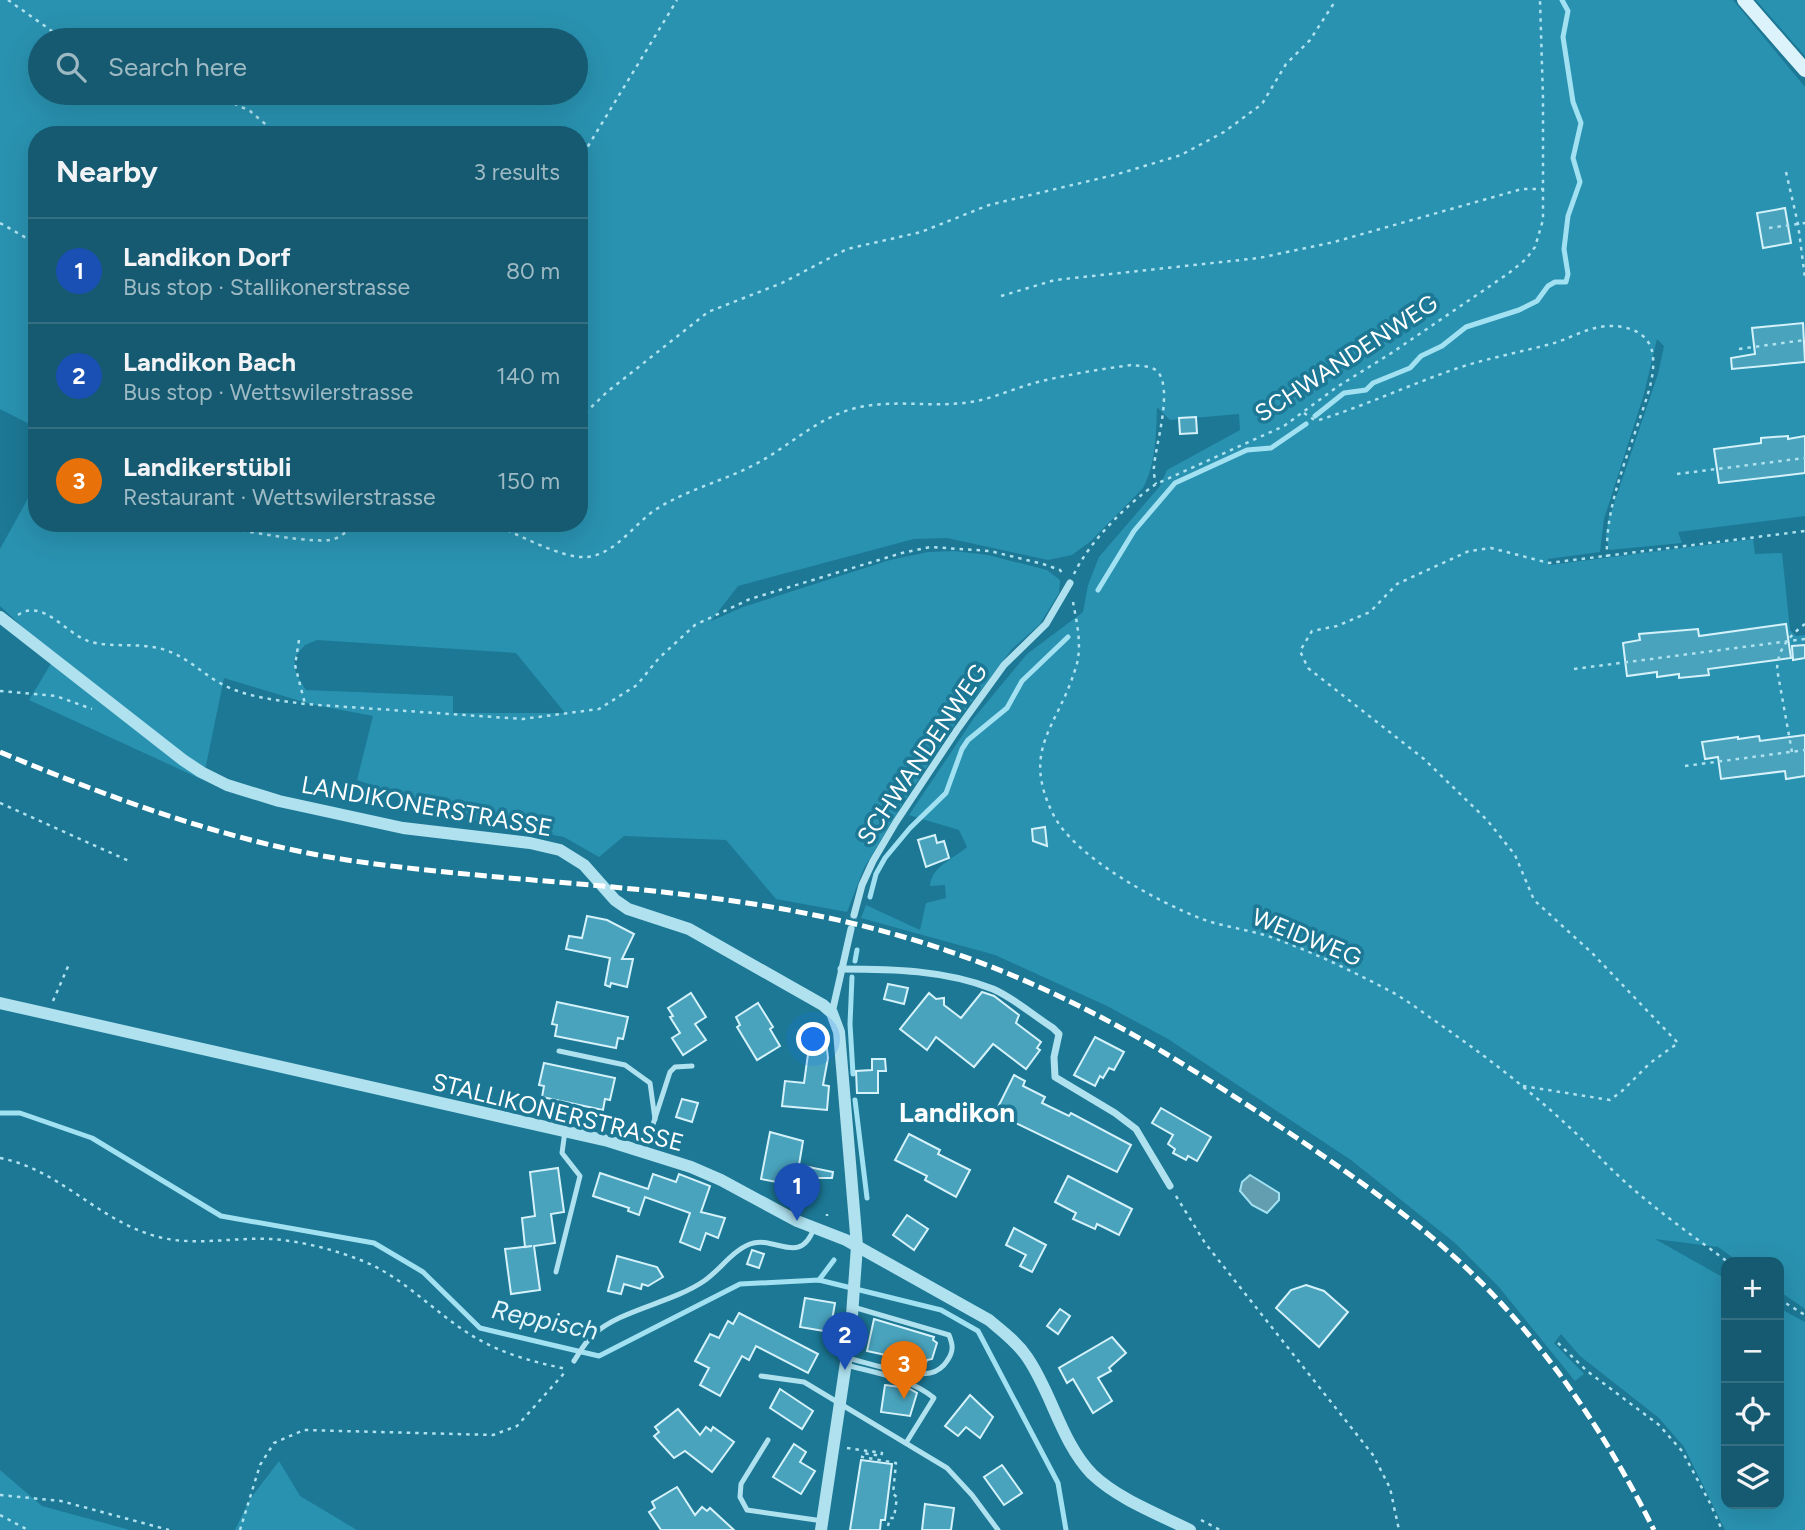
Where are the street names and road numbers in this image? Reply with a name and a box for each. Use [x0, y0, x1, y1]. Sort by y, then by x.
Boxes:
street label: SCHWANDENWEG [1249, 288, 1443, 428]
street label: SCHWANDENWEG [851, 658, 993, 850]
street label: LANDIKONERSTRASSE [299, 770, 555, 842]
street label: WEIDWEG [1248, 902, 1366, 972]
street label: STALLIKONERSTRASSE [429, 1067, 687, 1157]

